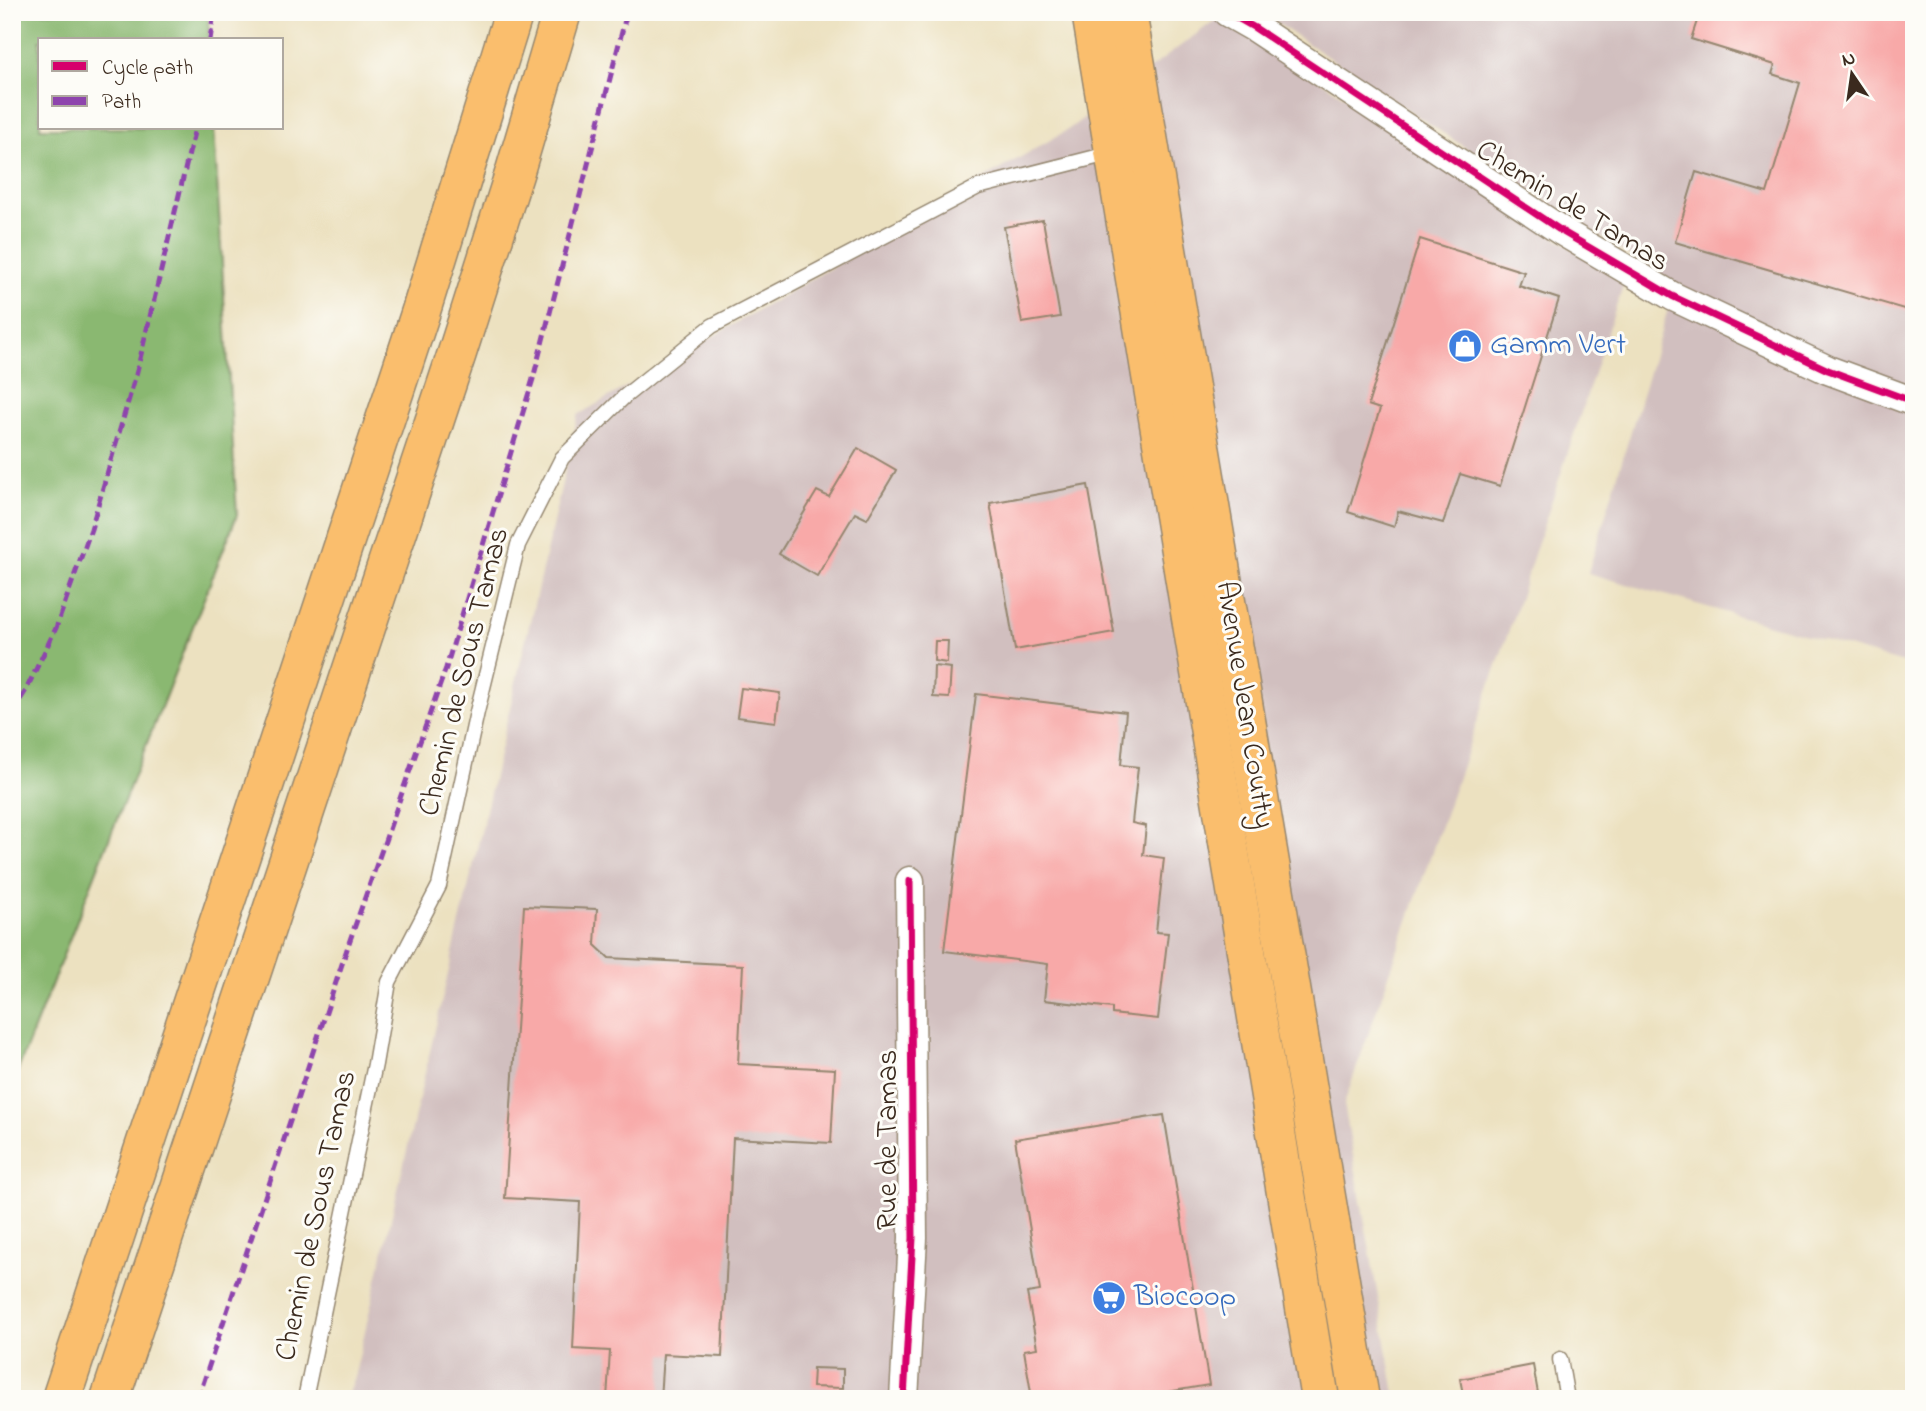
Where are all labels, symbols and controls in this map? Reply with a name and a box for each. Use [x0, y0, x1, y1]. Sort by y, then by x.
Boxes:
legend [38, 38, 284, 130]
north arrow [1818, 38, 1888, 108]
text: N [1839, 45, 1858, 74]
text: Cycle path [102, 54, 193, 86]
text: Path [102, 88, 141, 118]
street label: Chemin de Tamas [1467, 130, 1677, 284]
place label: Gamm Vert [1490, 324, 1626, 368]
shop icon: Gamm Vert [1446, 327, 1484, 365]
street label: Chemin de Sous Tamas [408, 523, 522, 821]
street label: Avenue Jean Coutty [1203, 578, 1285, 832]
street label: Rue de Tamas [867, 1050, 911, 1230]
street label: Chemin de Sous Tamas [265, 1067, 369, 1365]
place label: Biocoop [1133, 1276, 1236, 1320]
supermarket icon: Biocoop [1090, 1279, 1128, 1317]

